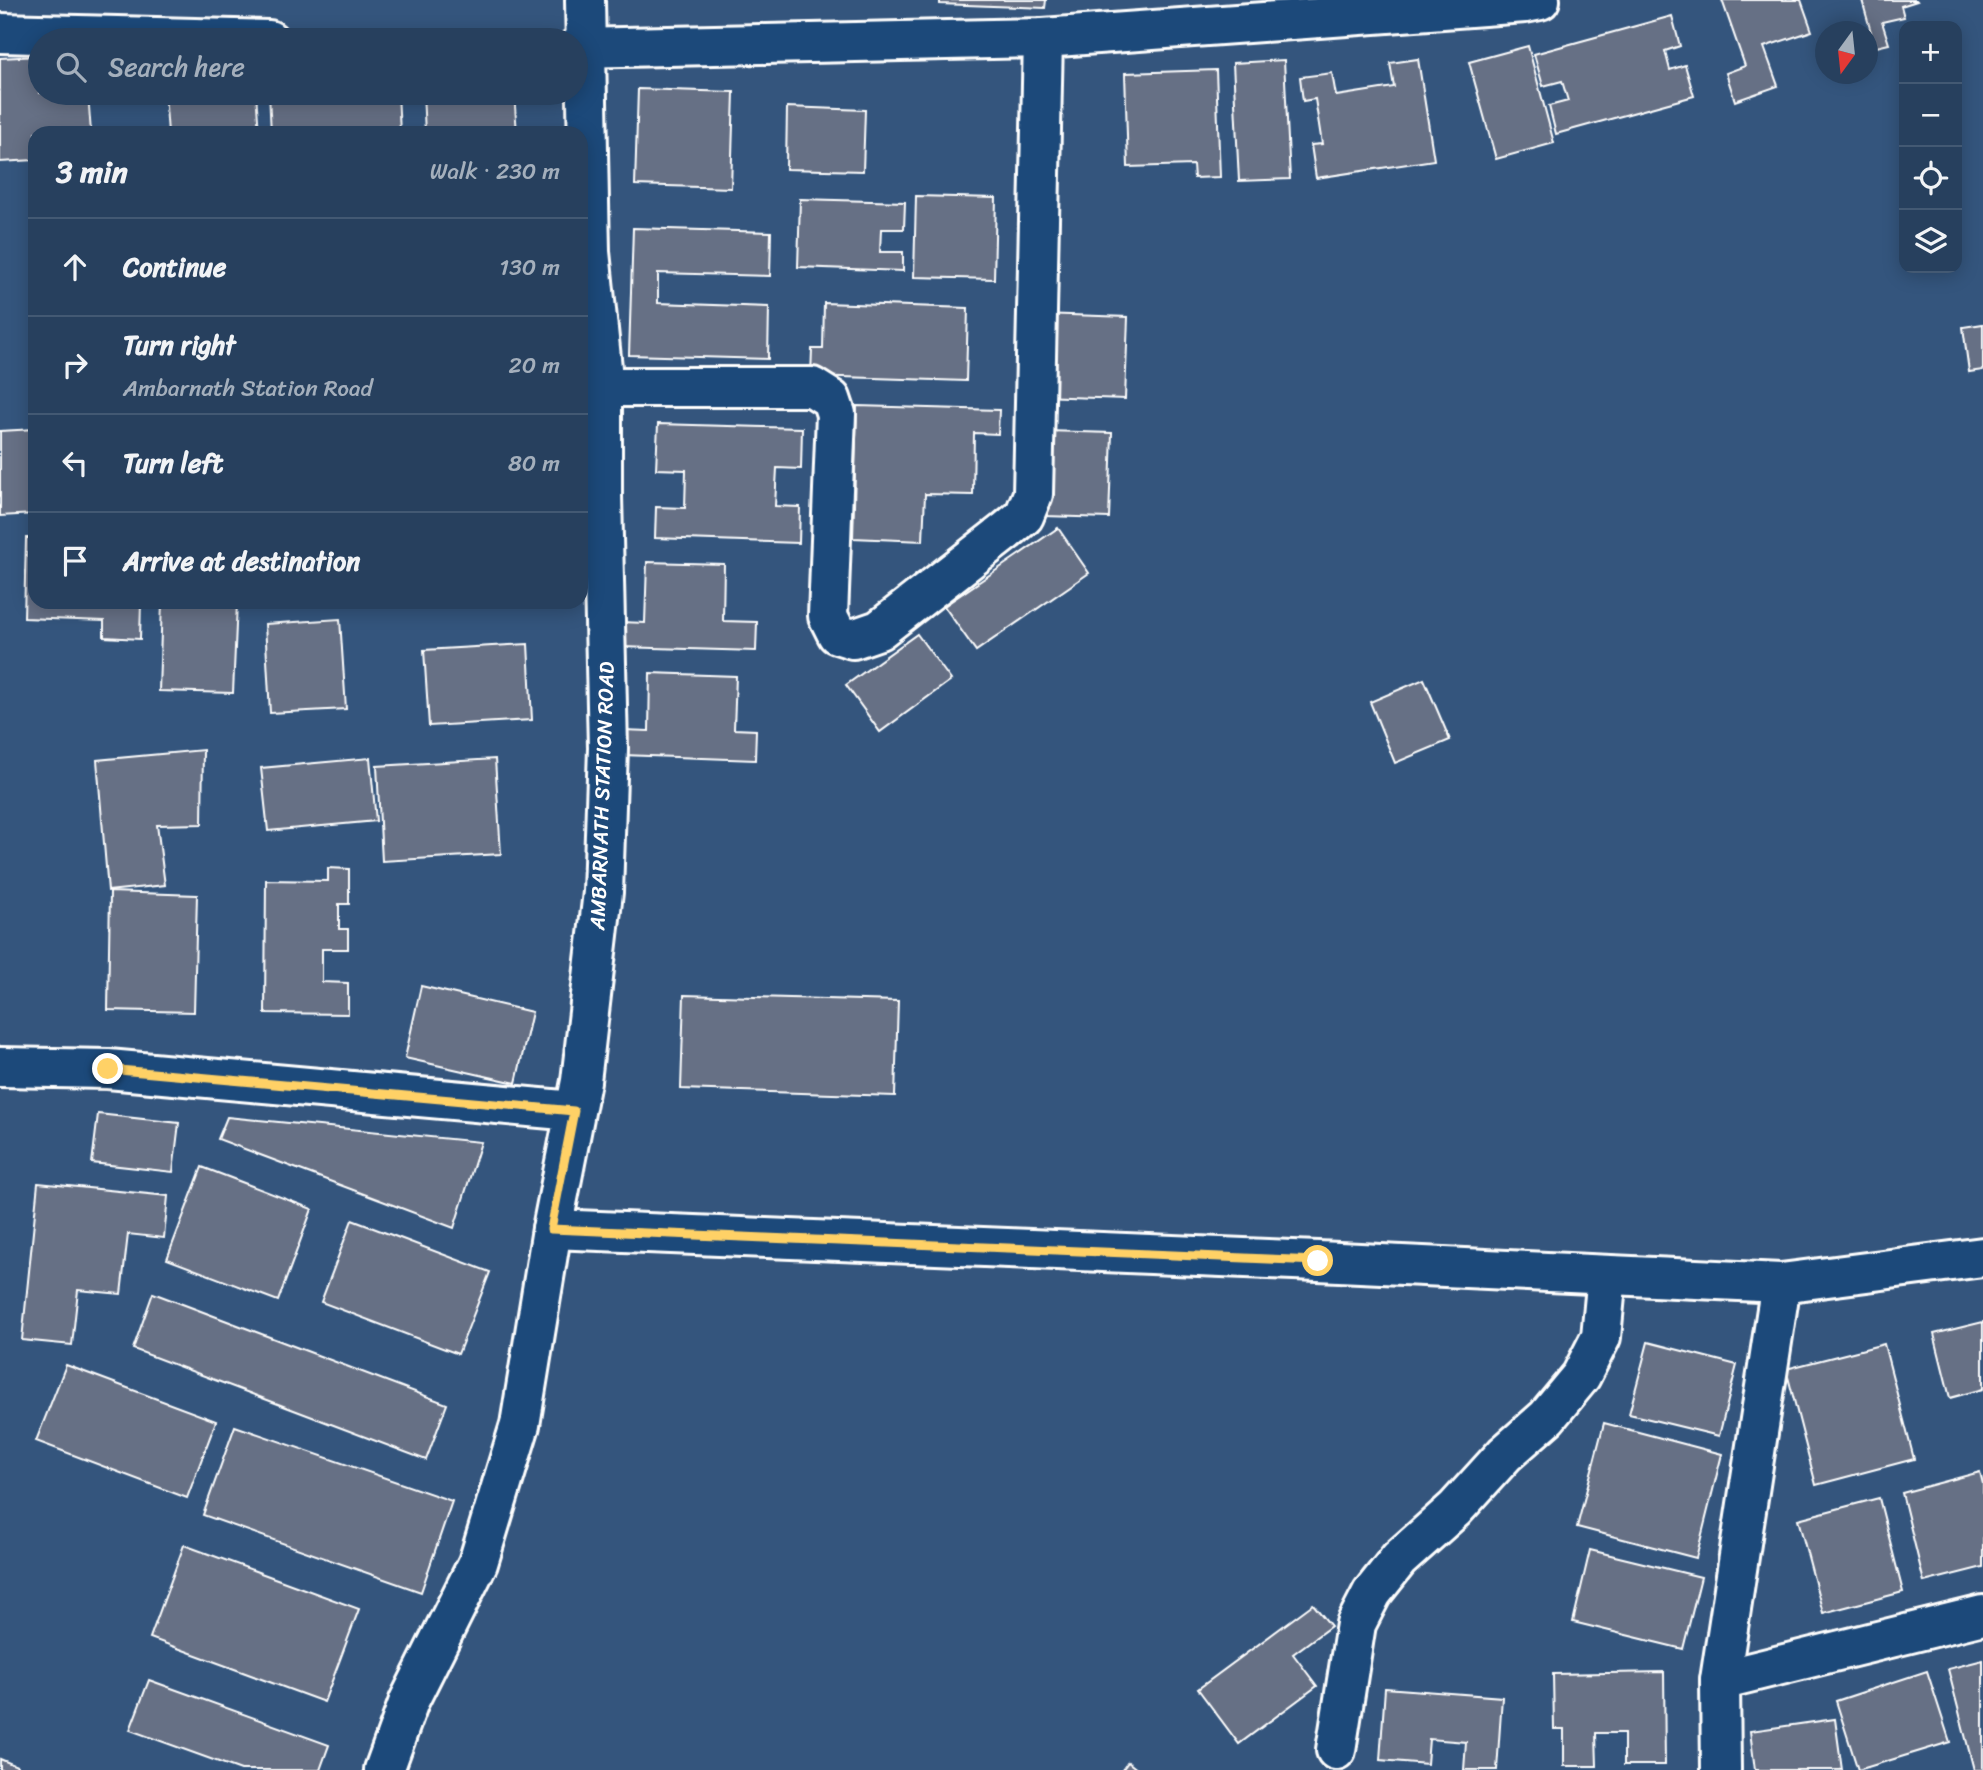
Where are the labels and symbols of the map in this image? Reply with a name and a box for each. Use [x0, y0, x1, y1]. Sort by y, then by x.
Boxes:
north arrow [1815, 21, 1878, 84]
street label: AMBARNATH STATION ROAD [578, 661, 626, 932]
route end [92, 1053, 123, 1084]
route start [1302, 1245, 1333, 1276]

